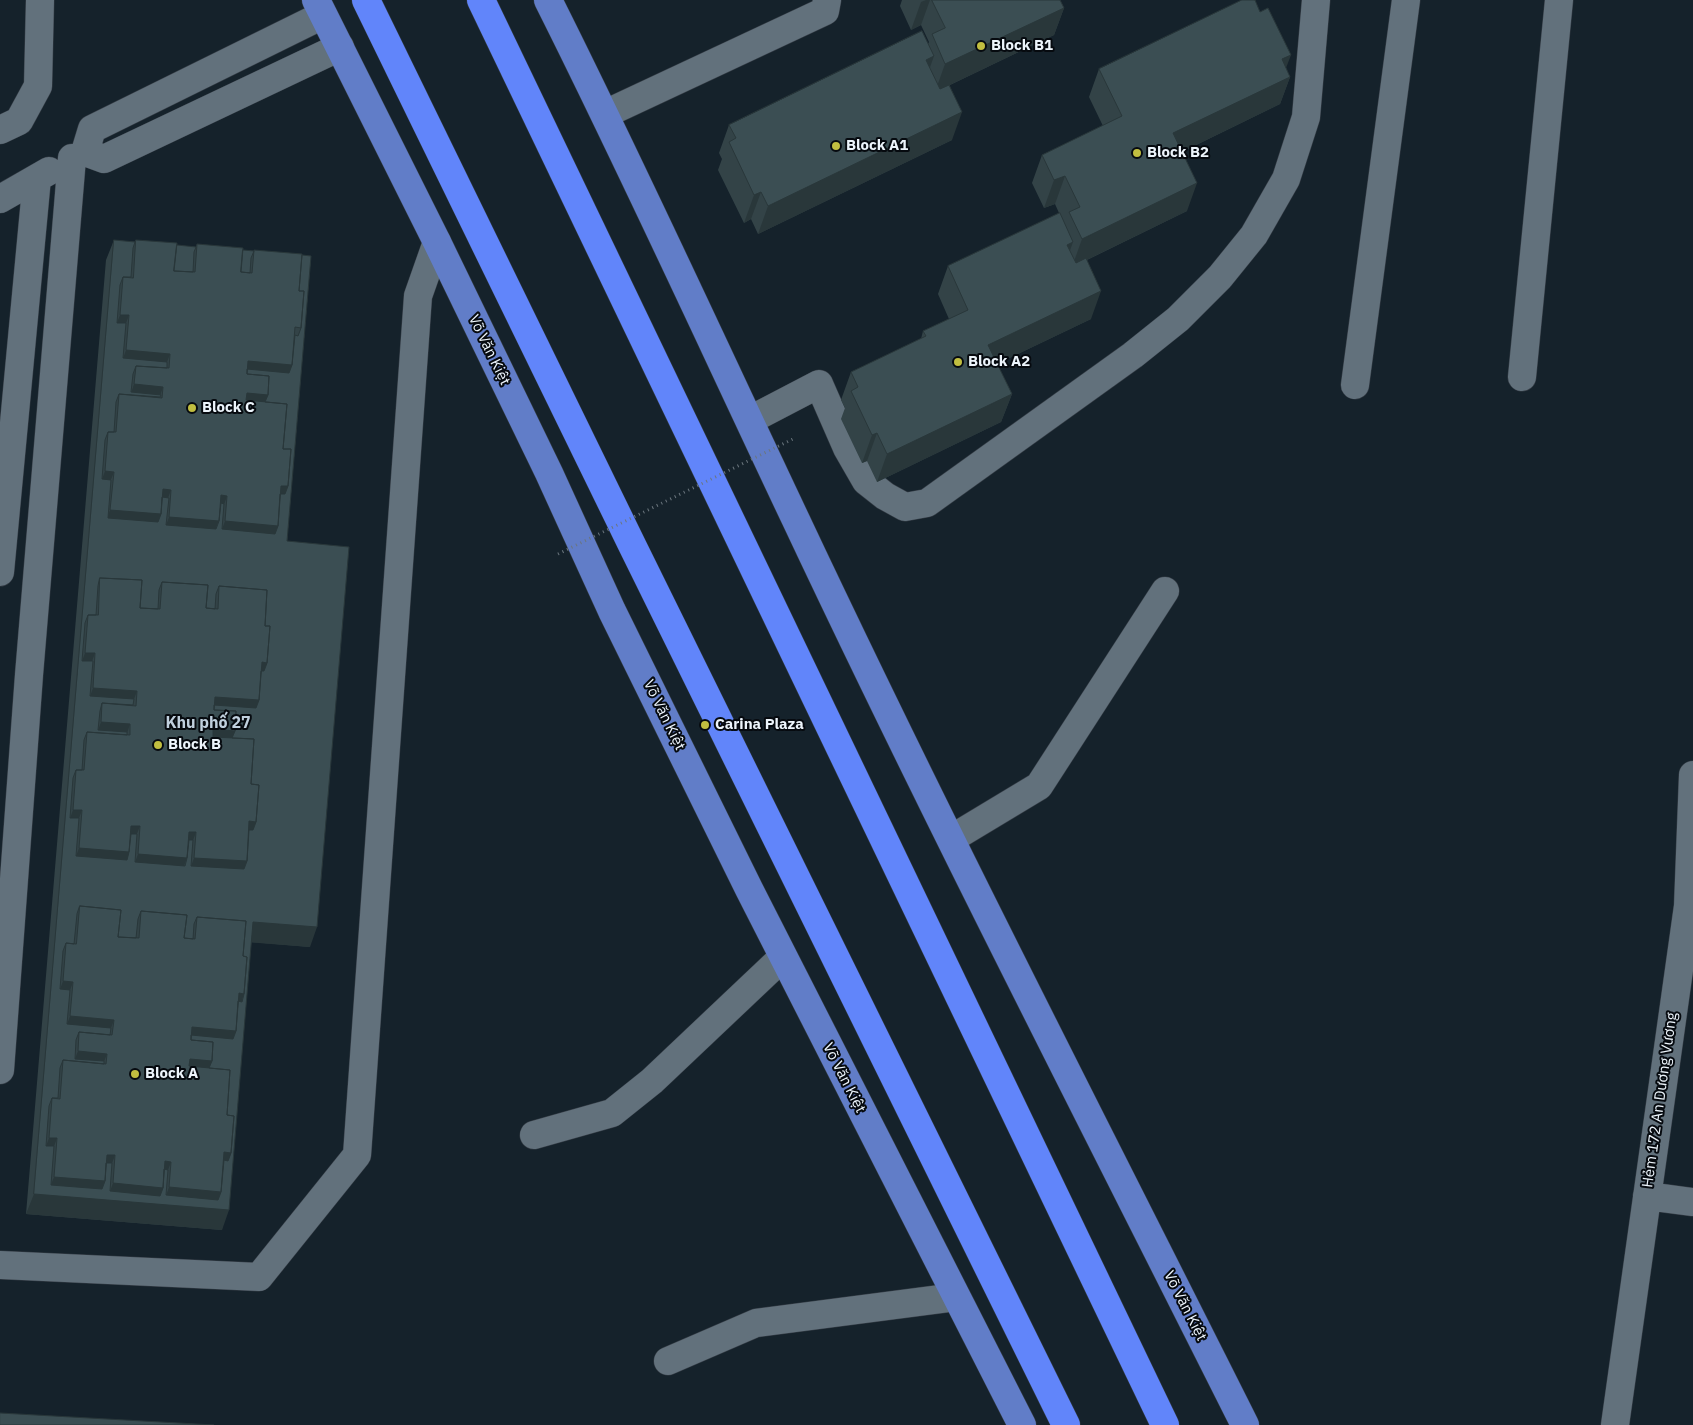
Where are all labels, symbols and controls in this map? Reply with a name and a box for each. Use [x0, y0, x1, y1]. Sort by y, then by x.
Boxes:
place label: Block B1 [991, 37, 1053, 55]
marker: Block B1 [975, 40, 987, 52]
place label: Block A1 [846, 137, 908, 155]
marker: Block A1 [830, 140, 842, 152]
place label: Block B2 [1147, 144, 1209, 162]
marker: Block B2 [1131, 147, 1143, 159]
street label: Võ Văn Kiệt [464, 312, 514, 388]
place label: Block A2 [968, 353, 1030, 371]
marker: Block A2 [952, 356, 964, 368]
place label: Block C [202, 399, 255, 417]
marker: Block C [186, 402, 198, 414]
street label: Võ Văn Kiệt [639, 677, 689, 753]
district label: Khu phố 27 [165, 713, 251, 733]
place label: Carina Plaza [715, 716, 804, 734]
marker: Carina Plaza [699, 719, 711, 731]
place label: Block B [168, 736, 221, 754]
marker: Block B [152, 739, 164, 751]
street label: Hẻm 172 An Dương Vương [1639, 1011, 1681, 1189]
street label: Võ Văn Kiệt [819, 1040, 869, 1116]
place label: Block A [145, 1065, 198, 1083]
marker: Block A [129, 1068, 141, 1080]
street label: Võ Văn Kiệt [1160, 1268, 1210, 1344]

